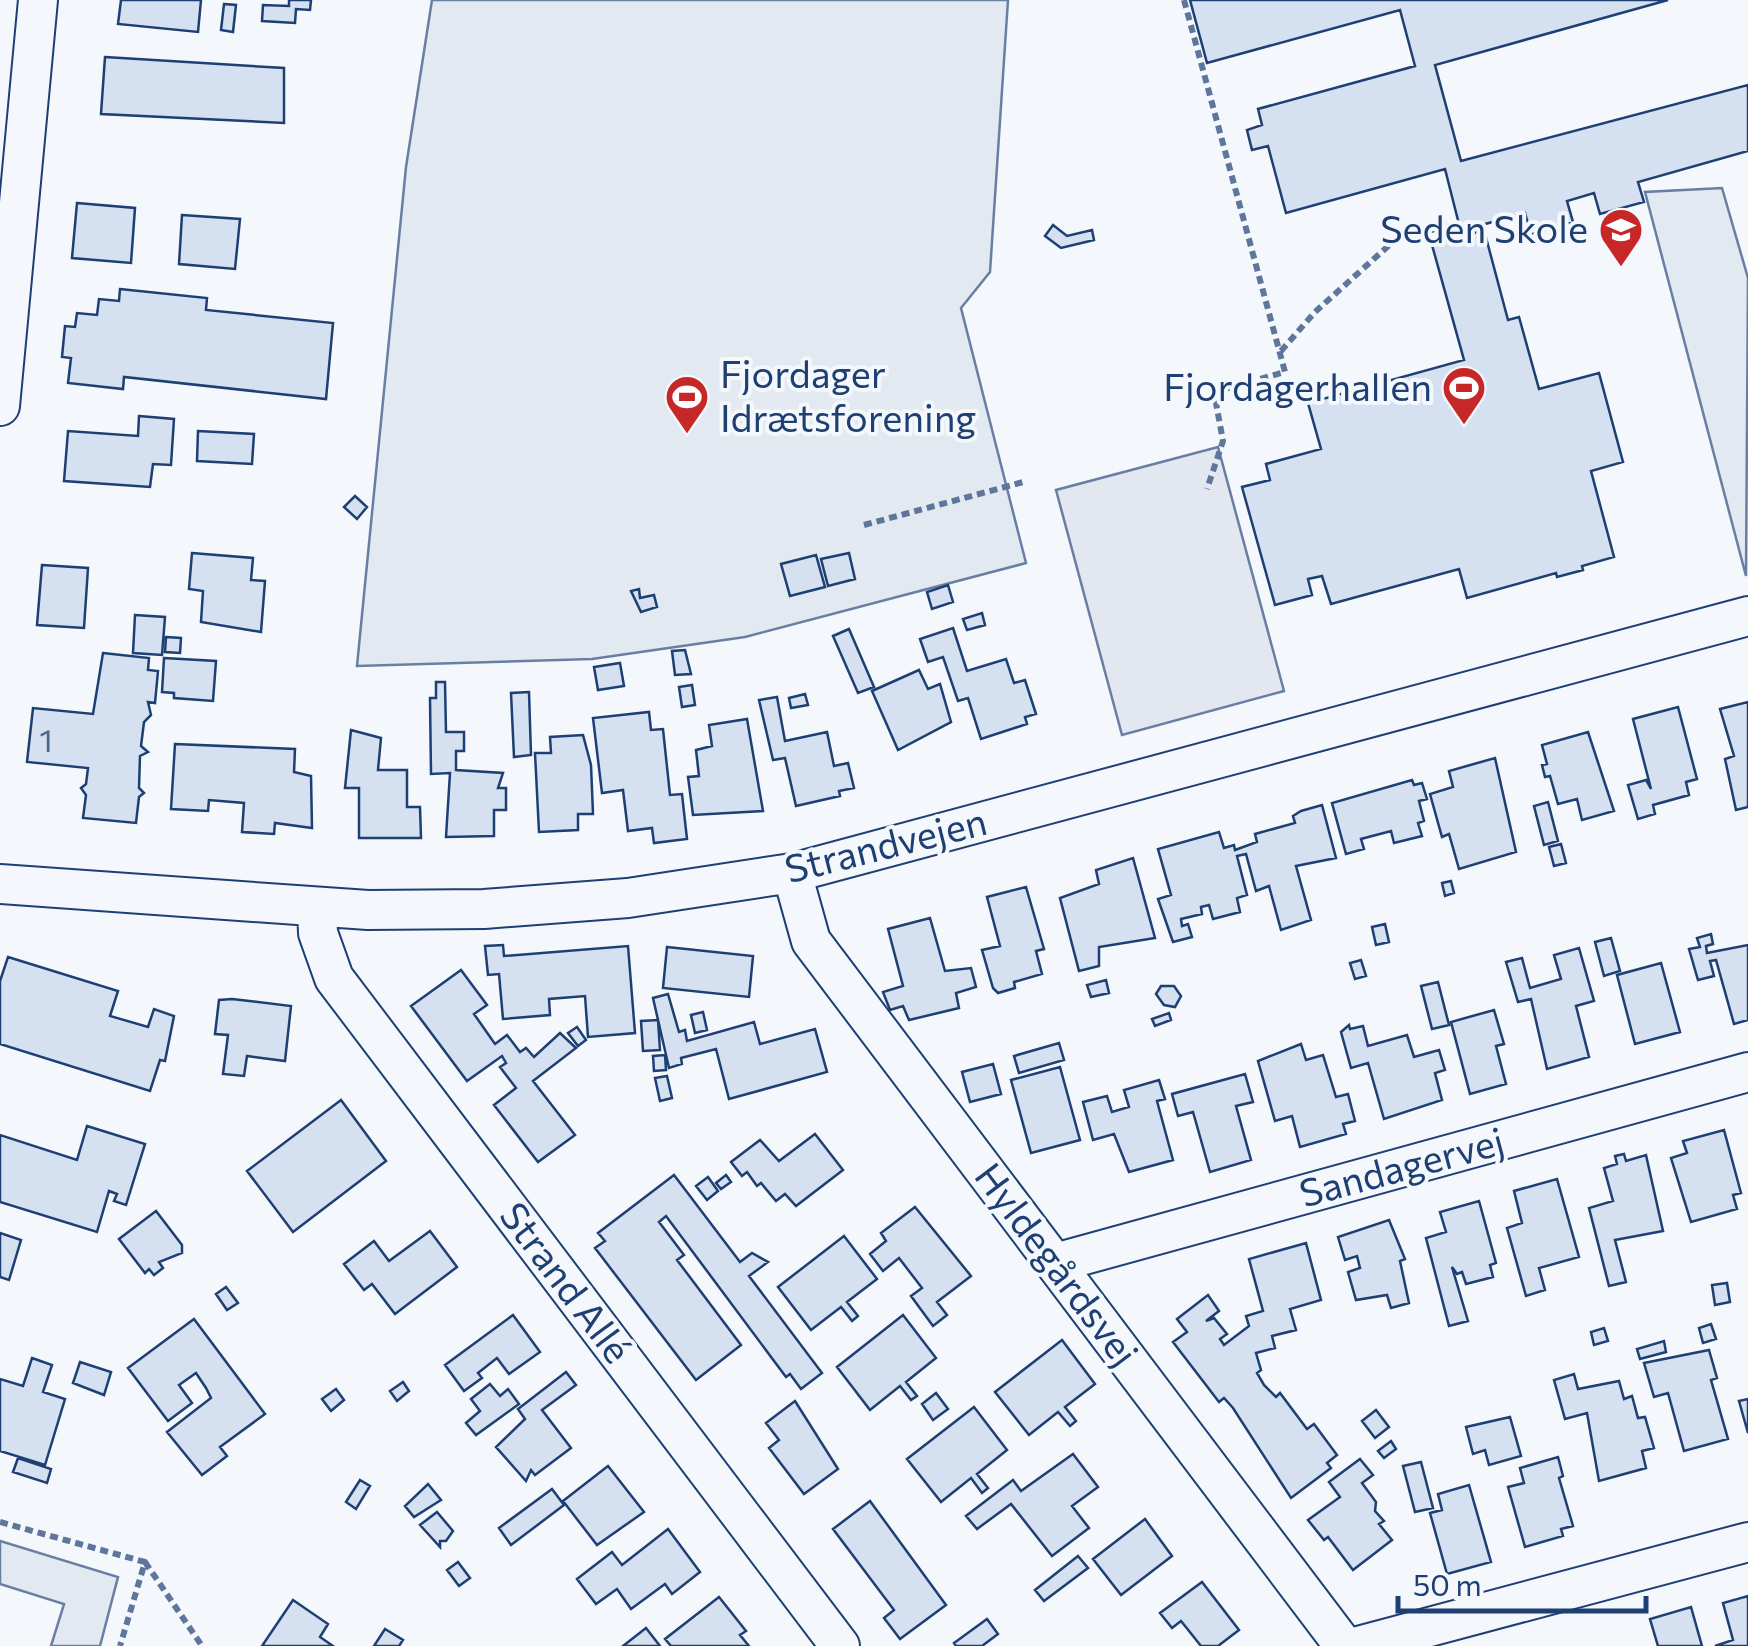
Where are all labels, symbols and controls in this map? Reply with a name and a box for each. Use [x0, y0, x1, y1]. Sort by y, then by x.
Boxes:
place label: Seden Skole [1380, 204, 1588, 251]
school or university icon: Seden Skole [1598, 207, 1644, 268]
place label: Fjordager Idrætsforening [720, 349, 976, 440]
place label: Fjordagerhallen [1163, 362, 1432, 409]
sports icon: Fjordagerhallen [1441, 365, 1487, 426]
sports icon: Fjordager Idrætsforening [664, 374, 710, 435]
house number: 1 [39, 719, 53, 759]
street label: Strandvejen [780, 796, 991, 891]
street label: Sandagervej [1294, 1116, 1509, 1215]
street label: Hyldegårdsvej [966, 1153, 1150, 1374]
street label: Strand Allé [491, 1192, 643, 1371]
scale bar [1398, 1551, 1646, 1613]
text: 50 m [1413, 1565, 1482, 1602]

